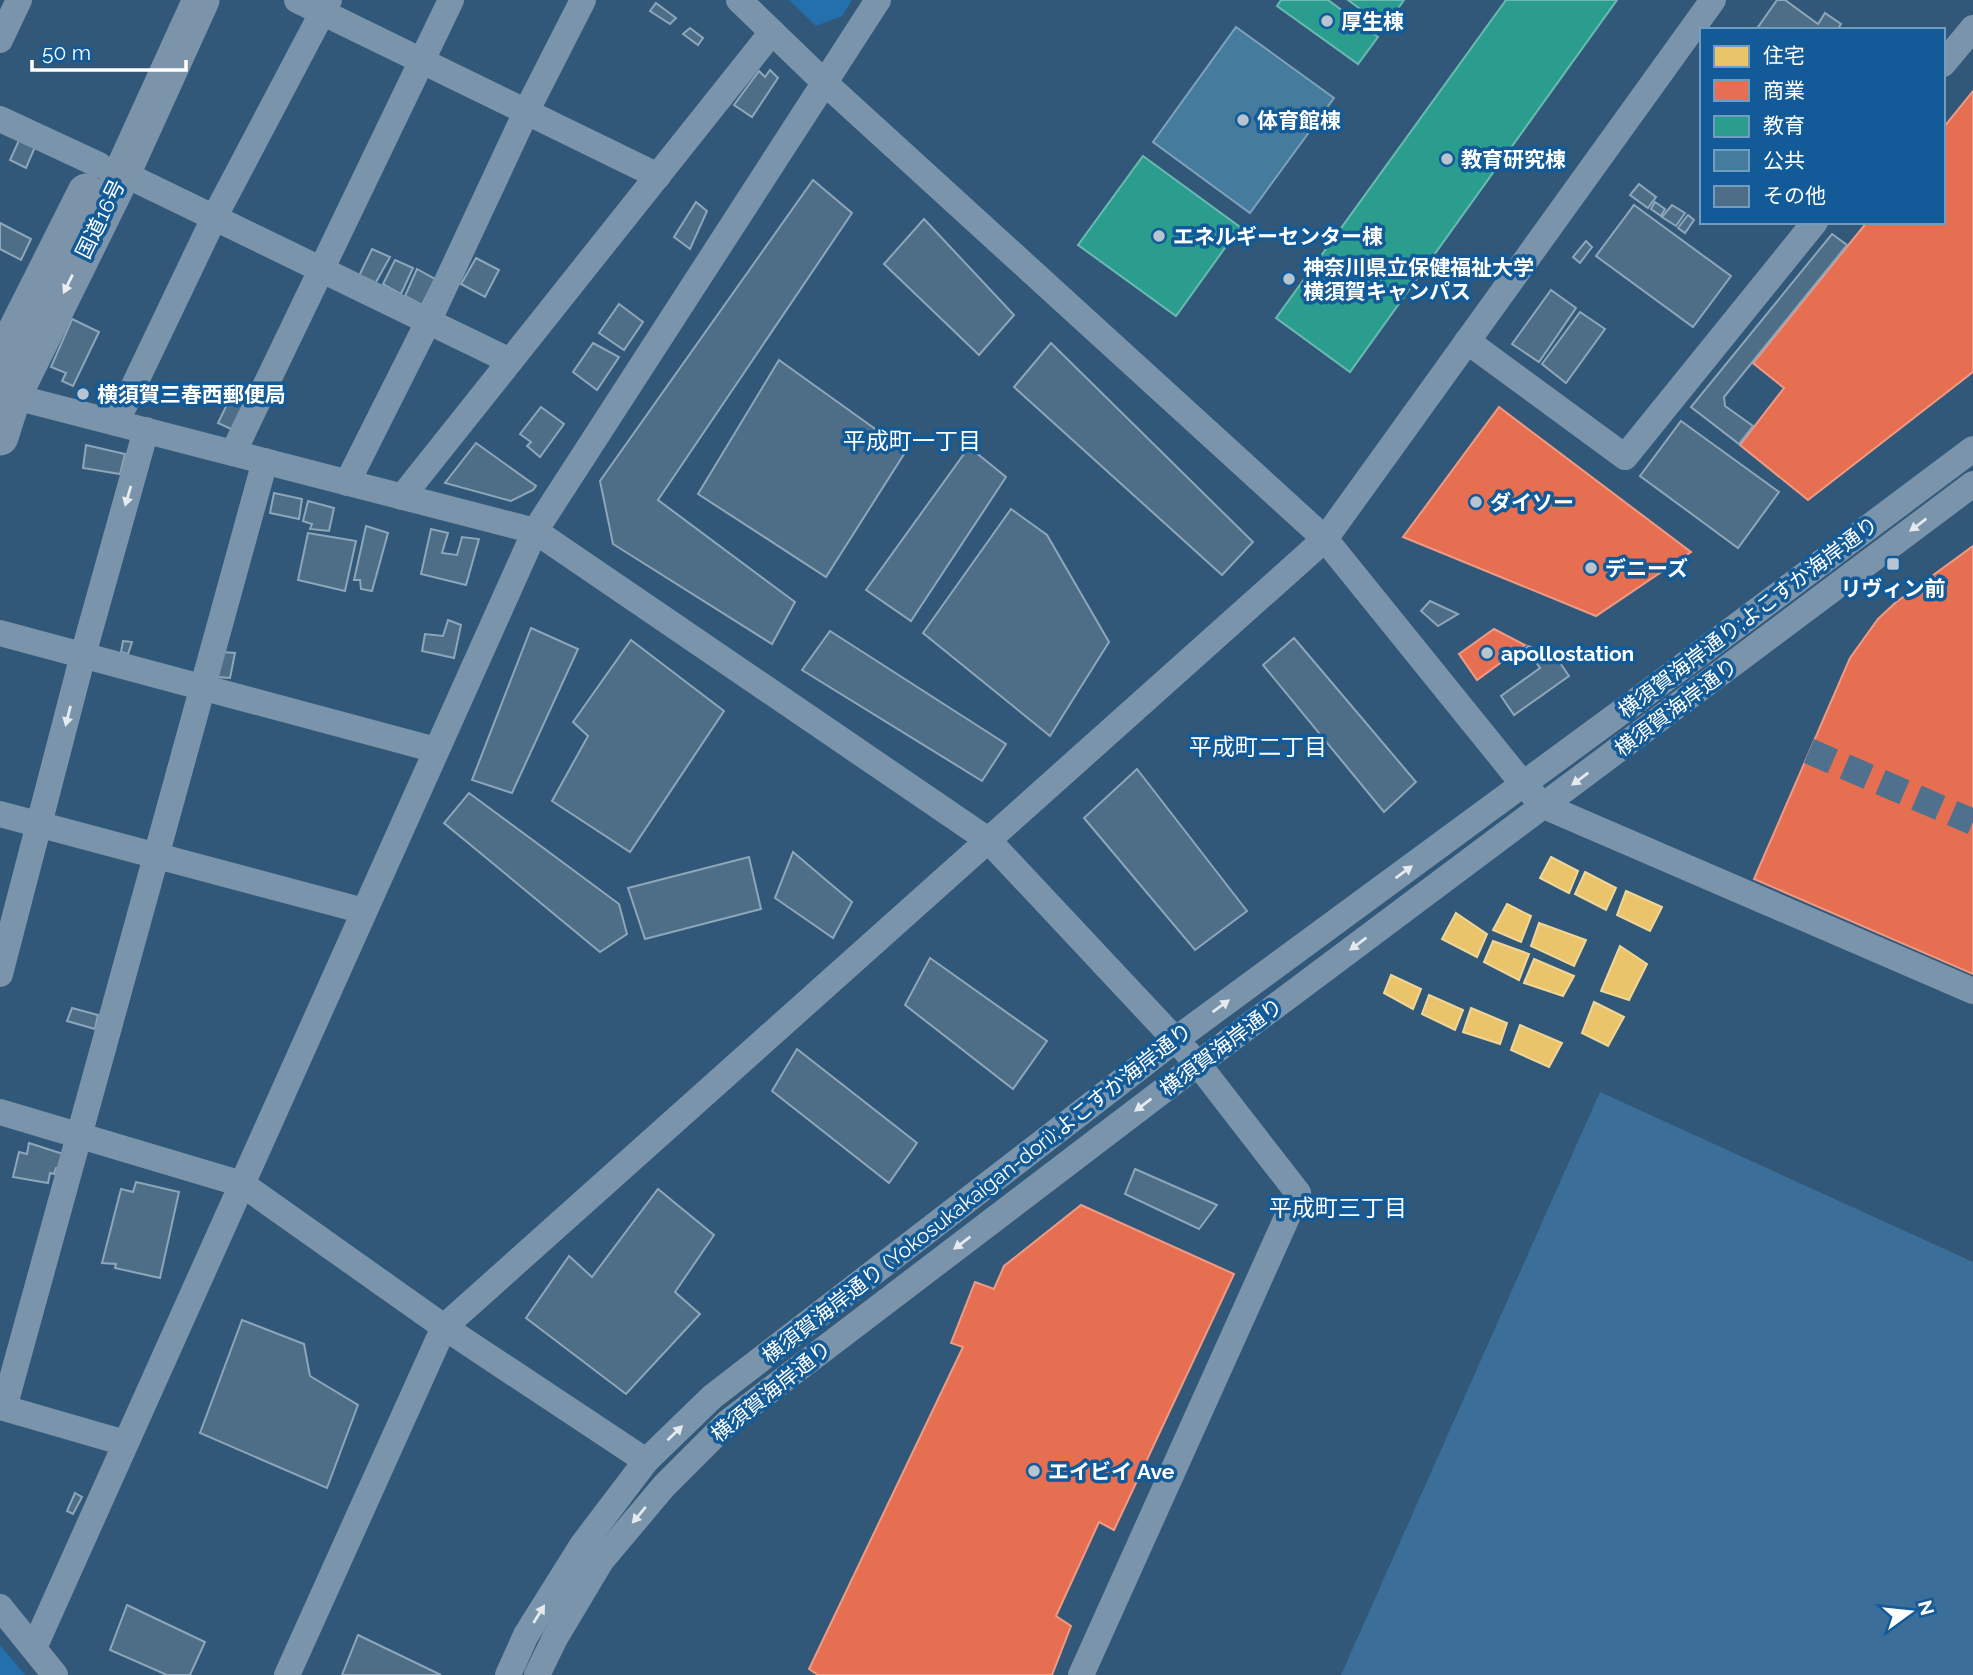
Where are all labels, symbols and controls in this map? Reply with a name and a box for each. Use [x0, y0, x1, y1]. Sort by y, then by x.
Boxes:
place label: 厚生棟 [1341, 9, 1404, 34]
marker: 厚生棟 [1319, 13, 1335, 29]
scale bar [32, 28, 186, 72]
legend [1700, 28, 1945, 224]
text: 50 m [42, 40, 91, 65]
text: 住宅 [1763, 43, 1805, 68]
text: 商業 [1763, 78, 1805, 103]
place label: 体育館棟 [1257, 108, 1341, 133]
marker: 体育館棟 [1235, 112, 1251, 128]
text: 教育 [1763, 113, 1805, 138]
place label: 教育研究棟 [1461, 147, 1566, 172]
text: 公共 [1763, 148, 1805, 173]
marker: 教育研究棟 [1439, 151, 1455, 167]
street label: 国道16号 [70, 175, 130, 263]
text: その他 [1763, 183, 1826, 208]
place label: エネルギーセンター棟 [1173, 224, 1383, 249]
marker: エネルギーセンター棟 [1151, 228, 1167, 244]
place label: 神奈川県立保健福祉大学 横須賀キャンパス [1303, 255, 1534, 304]
marker: 神奈川県立保健福祉大学 横須賀キャンパス [1281, 271, 1297, 287]
one-way arrow [63, 274, 74, 294]
place label: 横須賀三春西郵便局 [97, 382, 286, 407]
marker: 横須賀三春西郵便局 [75, 386, 91, 402]
district label: 平成町一丁目 [843, 427, 981, 454]
one-way arrow [122, 486, 132, 507]
place label: ダイソー [1490, 490, 1574, 515]
marker: ダイソー [1468, 494, 1484, 510]
street label: 横須賀海岸通り;よこすか海岸通り [1613, 511, 1883, 723]
one-way arrow [1910, 517, 1928, 532]
place label: デニーズ [1605, 556, 1688, 581]
marker: リヴィン前 [1885, 556, 1901, 572]
marker: デニーズ [1583, 560, 1599, 576]
place label: リヴィン前 [1841, 576, 1946, 601]
place label: apollostation [1501, 641, 1634, 666]
marker: apollostation [1479, 645, 1495, 661]
street label: 横須賀海岸通り [1610, 653, 1742, 761]
one-way arrow [62, 705, 73, 727]
district label: 平成町二丁目 [1189, 733, 1327, 760]
one-way arrow [1571, 772, 1589, 786]
one-way arrow [1395, 865, 1413, 879]
one-way arrow [1349, 937, 1367, 951]
street label: 横須賀海岸通り [1155, 993, 1287, 1101]
one-way arrow [1211, 999, 1230, 1013]
street label: 横須賀海岸通り (Yokosukakaigan-dori);よこすか海岸通り [757, 1018, 1197, 1368]
one-way arrow [1135, 1098, 1153, 1113]
district label: 平成町三丁目 [1269, 1194, 1407, 1221]
one-way arrow [953, 1236, 972, 1250]
street label: 横須賀海岸通り [706, 1335, 836, 1447]
one-way arrow [667, 1425, 683, 1441]
place label: エイビイ Ave [1048, 1459, 1175, 1484]
marker: エイビイ Ave [1026, 1463, 1042, 1479]
one-way arrow [631, 1506, 647, 1524]
north arrow [1875, 1577, 1945, 1647]
text: N [1914, 1598, 1939, 1617]
one-way arrow [533, 1605, 546, 1624]

